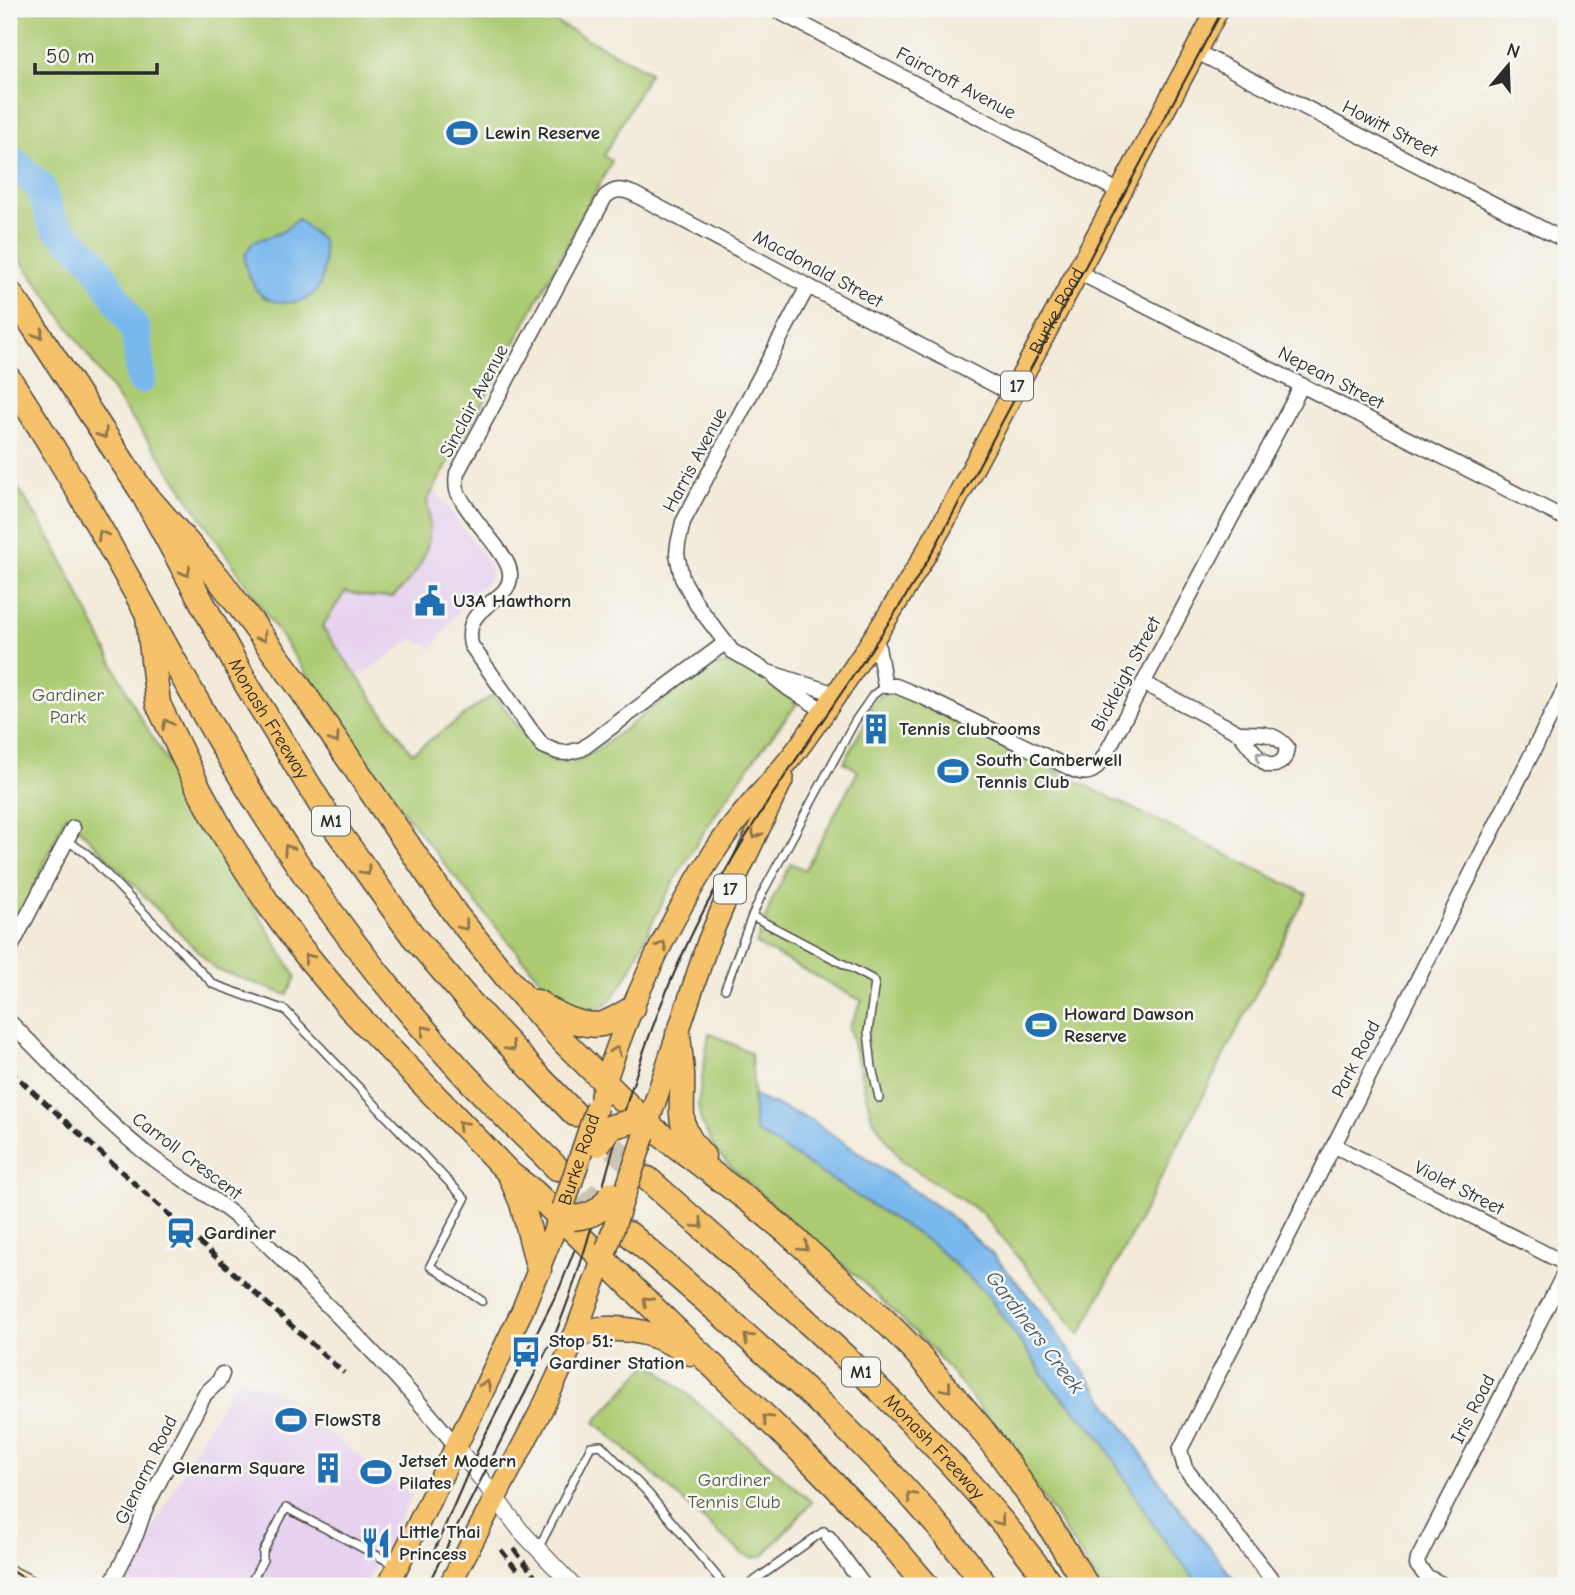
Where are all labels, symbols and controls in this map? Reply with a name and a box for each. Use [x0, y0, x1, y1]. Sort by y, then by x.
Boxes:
scale bar [35, 32, 158, 76]
north arrow [1474, 32, 1544, 102]
text: N [1504, 38, 1523, 63]
street label: Faircroft Avenue [892, 42, 1020, 124]
text: 50 m [46, 44, 95, 68]
street label: Howitt Street [1339, 96, 1442, 163]
sports icon: Lewin Reserve [445, 116, 479, 150]
place label: Lewin Reserve [485, 122, 600, 144]
street label: Macdonald Street [749, 226, 887, 313]
street label: Burke Road [1025, 264, 1089, 358]
one-way arrow [31, 326, 43, 339]
street label: Sinclair Avenue [435, 341, 513, 461]
street label: Nepean Street [1274, 342, 1388, 414]
road number: 17 [1001, 372, 1033, 400]
street label: Harris Avenue [658, 404, 732, 516]
one-way arrow [95, 427, 108, 440]
one-way arrow [97, 530, 110, 542]
one-way arrow [177, 565, 191, 577]
public building icon: U3A Hawthorn [413, 584, 447, 618]
place label: U3A Hawthorn [453, 590, 571, 612]
street label: Bickleigh Street [1087, 612, 1166, 735]
one-way arrow [254, 630, 267, 642]
street label: Monash Freeway [224, 655, 314, 784]
park label: Gardiner Park [32, 684, 105, 728]
building icon: Tennis clubrooms [859, 712, 893, 746]
place label: Tennis clubrooms [899, 718, 1040, 740]
one-way arrow [162, 719, 176, 731]
one-way arrow [326, 731, 339, 744]
place label: South Camberwell Tennis Club [976, 749, 1122, 793]
one-way arrow [1255, 752, 1268, 765]
sports icon: South Camberwell Tennis Club [936, 754, 970, 788]
road number: M1 [312, 806, 350, 836]
one-way arrow [750, 827, 764, 839]
one-way arrow [283, 844, 296, 857]
one-way arrow [358, 863, 370, 876]
road number: 17 [714, 874, 746, 904]
one-way arrow [455, 918, 468, 930]
one-way arrow [653, 941, 667, 953]
one-way arrow [304, 953, 317, 965]
place label: Howard Dawson Reserve [1064, 1003, 1194, 1047]
sports icon: Howard Dawson Reserve [1024, 1008, 1058, 1042]
street label: Park Road [1327, 1017, 1385, 1101]
one-way arrow [421, 1025, 433, 1038]
one-way arrow [502, 1039, 515, 1052]
one-way arrow [608, 1045, 622, 1058]
street label: Carroll Crescent [128, 1108, 247, 1205]
street label: Burke Road [554, 1111, 605, 1208]
one-way arrow [458, 1121, 471, 1134]
street label: Violet Street [1411, 1156, 1508, 1220]
station icon: Gardiner [164, 1216, 198, 1250]
one-way arrow [690, 1216, 703, 1228]
place label: Gardiner [204, 1222, 276, 1244]
one-way arrow [796, 1239, 809, 1251]
water label: Gardiners Creek [981, 1266, 1089, 1399]
one-way arrow [642, 1297, 655, 1310]
place label: Stop 51: Gardiner Station [549, 1330, 685, 1374]
one-way arrow [743, 1334, 756, 1346]
bus stop icon: Stop 51: Gardiner Station [509, 1335, 543, 1369]
road number: M1 [842, 1358, 880, 1386]
street label: Iris Road [1446, 1371, 1500, 1447]
one-way arrow [939, 1379, 951, 1392]
one-way arrow [477, 1380, 491, 1392]
street label: Monash Freeway [879, 1389, 989, 1505]
sports icon: FlowST8 [274, 1403, 308, 1437]
place label: FlowST8 [314, 1409, 381, 1431]
street label: Glenarm Road [110, 1412, 182, 1528]
one-way arrow [762, 1414, 775, 1427]
place label: Jetset Modern Pilates [399, 1450, 516, 1494]
building icon: Glenarm Square [311, 1451, 345, 1485]
sports icon: Jetset Modern Pilates [359, 1455, 393, 1489]
place label: Glenarm Square [172, 1457, 305, 1479]
park label: Gardiner Tennis Club [687, 1469, 781, 1513]
one-way arrow [907, 1491, 920, 1504]
one-way arrow [992, 1512, 1004, 1525]
place label: Little Thai Princess [399, 1521, 481, 1565]
restaurant icon: Little Thai Princess [359, 1526, 393, 1560]

